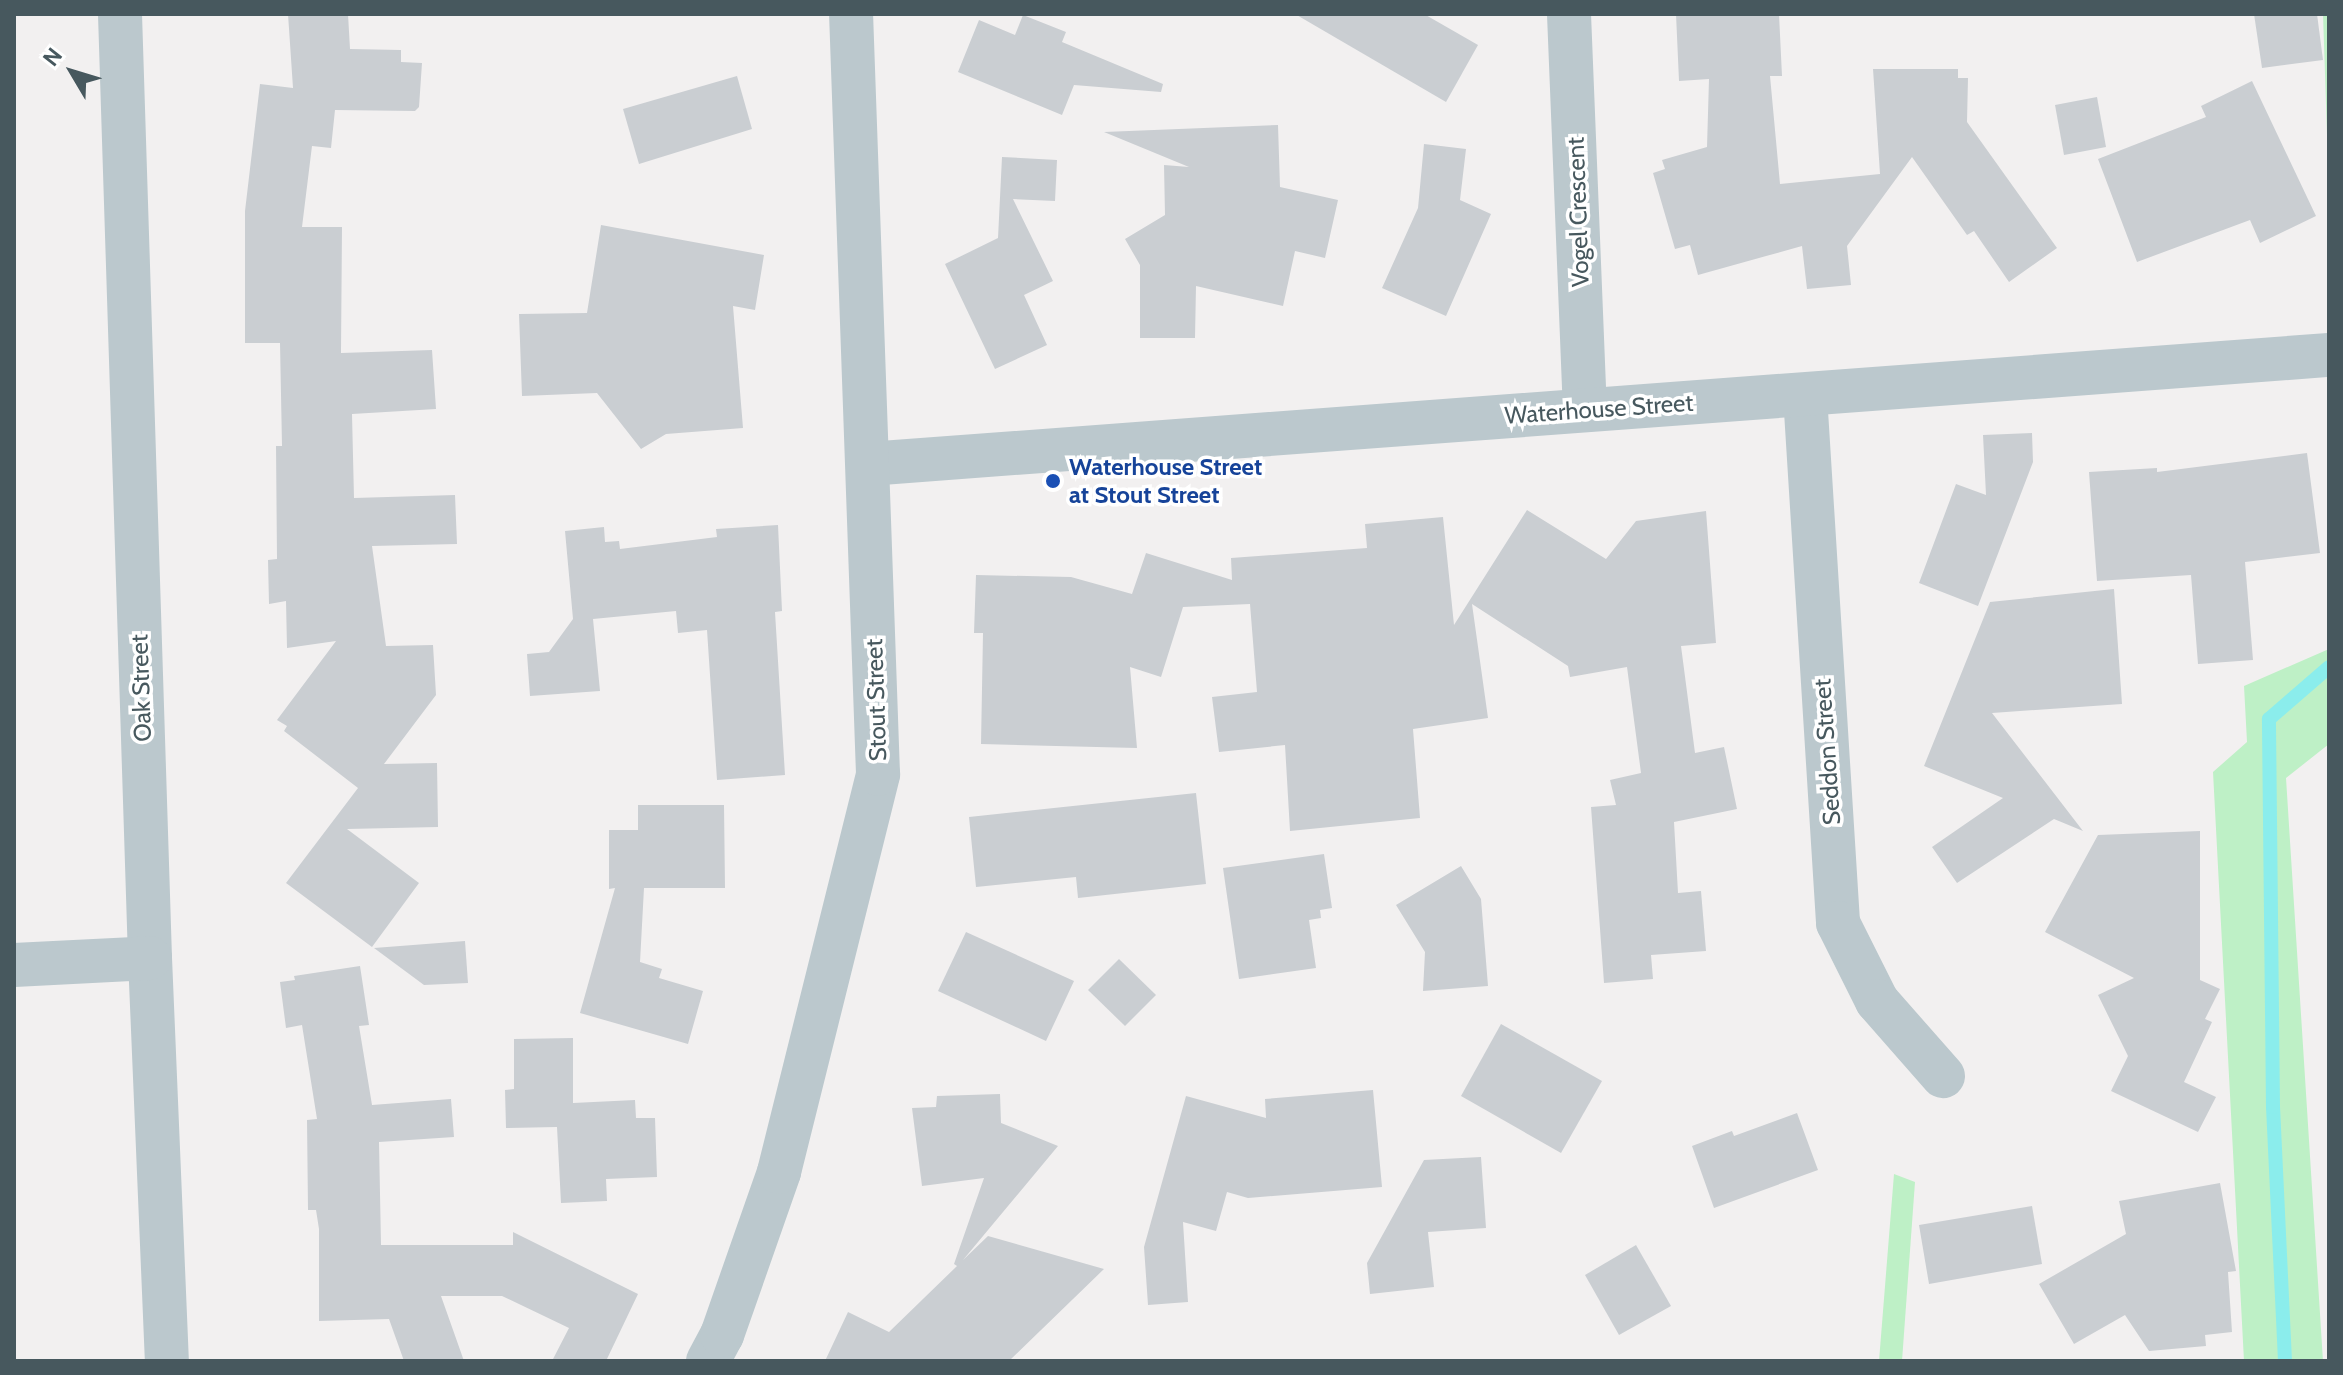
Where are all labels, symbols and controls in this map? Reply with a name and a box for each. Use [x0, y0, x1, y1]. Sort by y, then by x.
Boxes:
north arrow [32, 32, 112, 112]
text: N [37, 42, 68, 71]
street label: Vogel Crescent [1561, 136, 1595, 288]
street label: Waterhouse Street [1504, 388, 1694, 430]
place label: Waterhouse Street at Stout Street [1069, 453, 1262, 509]
marker: Waterhouse Street at Stout Street [1044, 472, 1062, 490]
street label: Oak Street [125, 634, 157, 742]
street label: Stout Street [859, 638, 893, 762]
street label: Seddon Street [1808, 678, 1846, 826]

